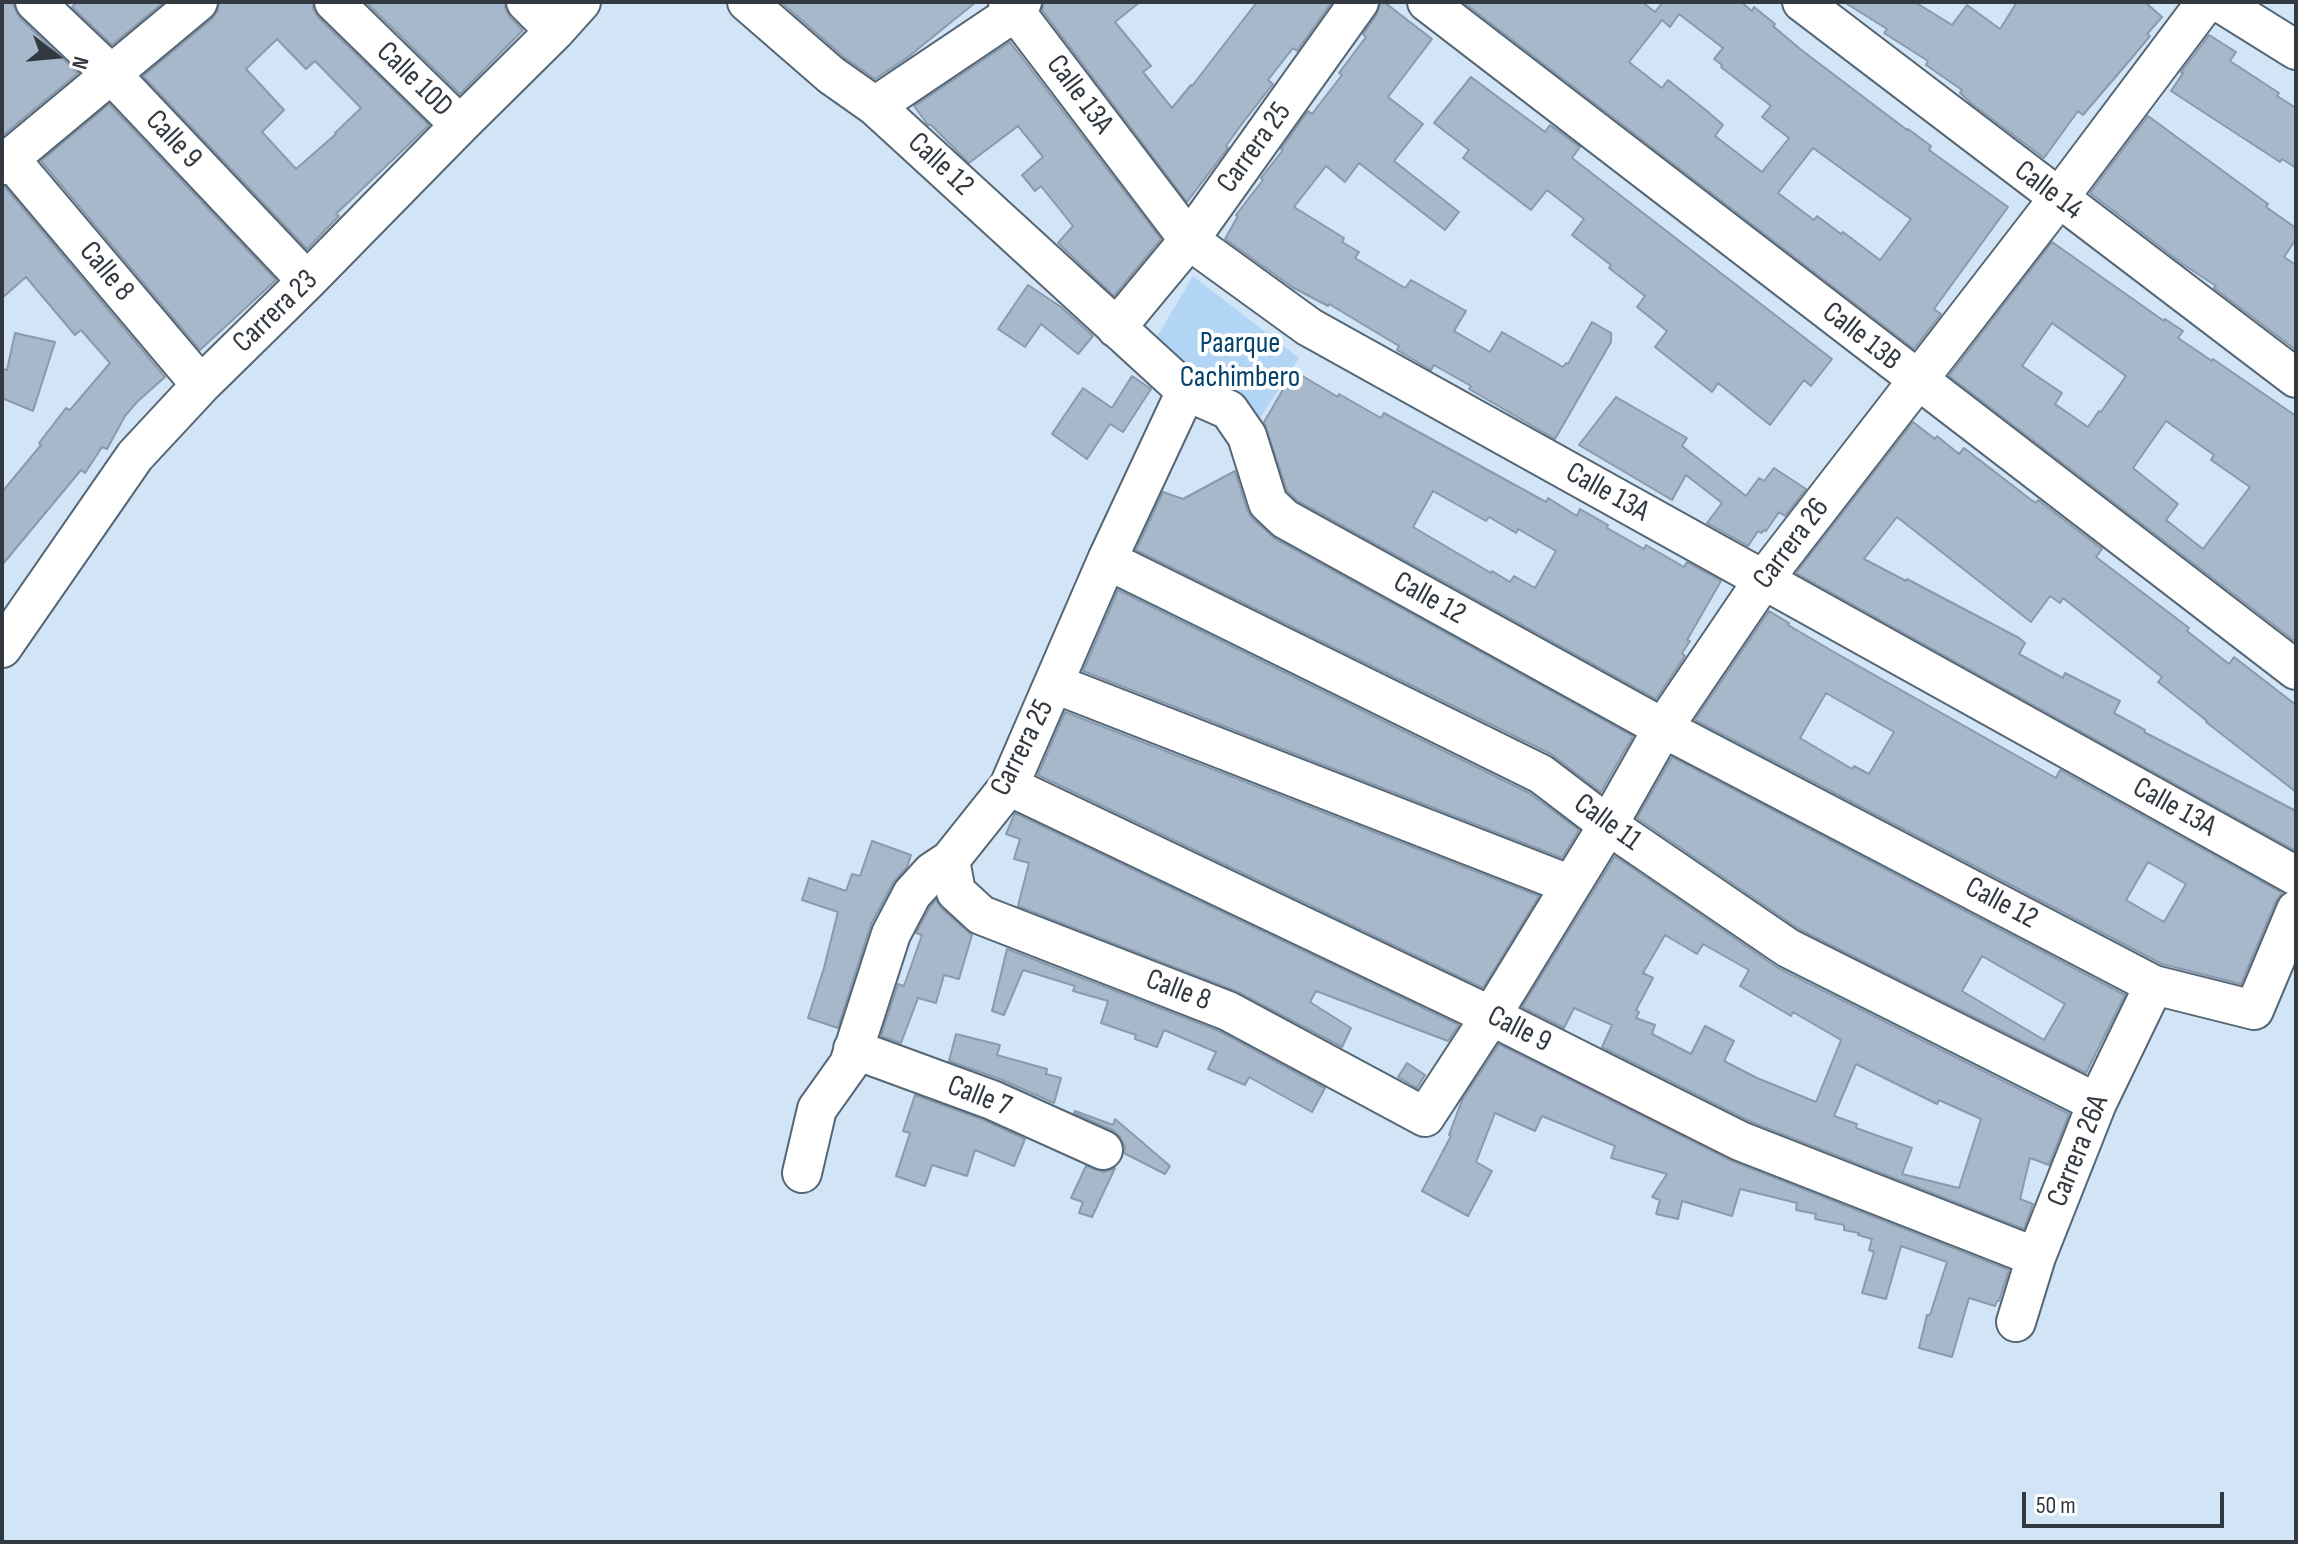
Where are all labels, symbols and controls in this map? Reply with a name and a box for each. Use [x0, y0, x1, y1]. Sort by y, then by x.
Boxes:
north arrow [16, 16, 96, 96]
street label: Calle 10D [368, 35, 460, 125]
street label: Calle 13A [1038, 48, 1120, 142]
text: N [65, 53, 94, 72]
street label: Carrera 25 [1210, 96, 1300, 200]
street label: Calle 9 [137, 103, 209, 177]
street label: Calle 12 [900, 126, 980, 204]
street label: Calle 14 [2007, 154, 2089, 228]
street label: Calle 8 [71, 235, 141, 309]
street label: Carrera 23 [226, 263, 326, 361]
street label: Calle 13B [1814, 295, 1908, 379]
park label: Paarque Cachimbero [1180, 326, 1300, 396]
street label: Calle 13A [1559, 456, 1655, 530]
street label: Carrera 26 [1746, 492, 1838, 596]
street label: Calle 12 [1387, 565, 1471, 633]
street label: Carrera 25 [984, 694, 1062, 802]
street label: Calle 13A [2126, 771, 2222, 845]
street label: Calle 11 [1566, 787, 1648, 859]
street label: Calle 12 [1959, 870, 2043, 938]
street label: Calle 8 [1140, 962, 1216, 1020]
street label: Calle 9 [1481, 999, 1557, 1061]
street label: Calle 7 [942, 1068, 1016, 1126]
street label: Carrera 26A [2040, 1090, 2118, 1212]
scale bar [2026, 1476, 2228, 1526]
text: 50 m [2036, 1491, 2076, 1520]

